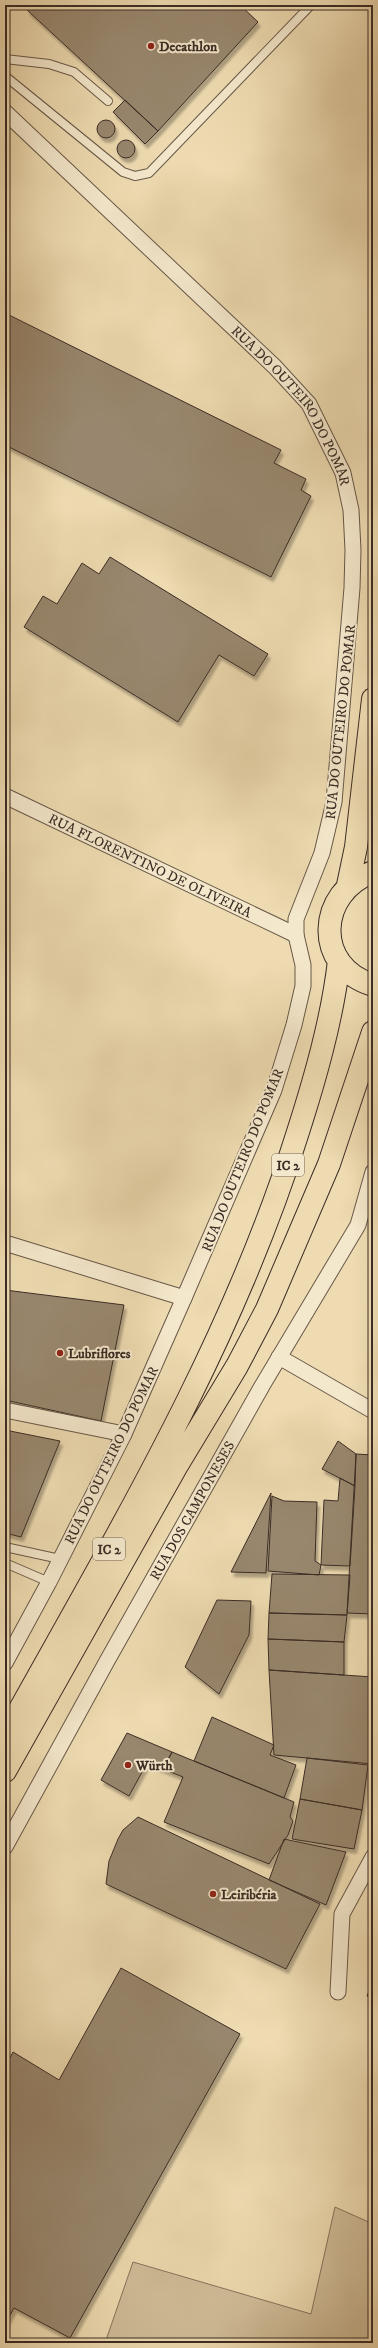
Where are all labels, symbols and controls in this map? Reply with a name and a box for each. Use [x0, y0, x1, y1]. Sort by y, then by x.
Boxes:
place label: Decathlon [159, 38, 218, 56]
marker: Decathlon [146, 41, 156, 51]
street label: RUA DO OUTEIRO DO POMAR [227, 322, 354, 488]
street label: RUA DO OUTEIRO DO POMAR [322, 623, 360, 821]
street label: RUA FLORENTINO DE OLIVEIRA [45, 810, 255, 923]
street label: RUA DO OUTEIRO DO POMAR [198, 1065, 288, 1255]
road number: IC 2 [272, 1154, 304, 1176]
place label: Lubriflores [68, 1345, 131, 1363]
marker: Lubriflores [55, 1348, 65, 1358]
street label: RUA DO OUTEIRO DO POMAR [61, 1363, 163, 1548]
street label: RUA DOS CAMPONESES [146, 1438, 239, 1584]
road number: IC 2 [93, 1538, 125, 1560]
place label: Würth [135, 1757, 173, 1775]
marker: Würth [123, 1760, 133, 1770]
place label: Leiribéria [221, 1886, 277, 1904]
marker: Leiribéria [208, 1889, 218, 1899]

